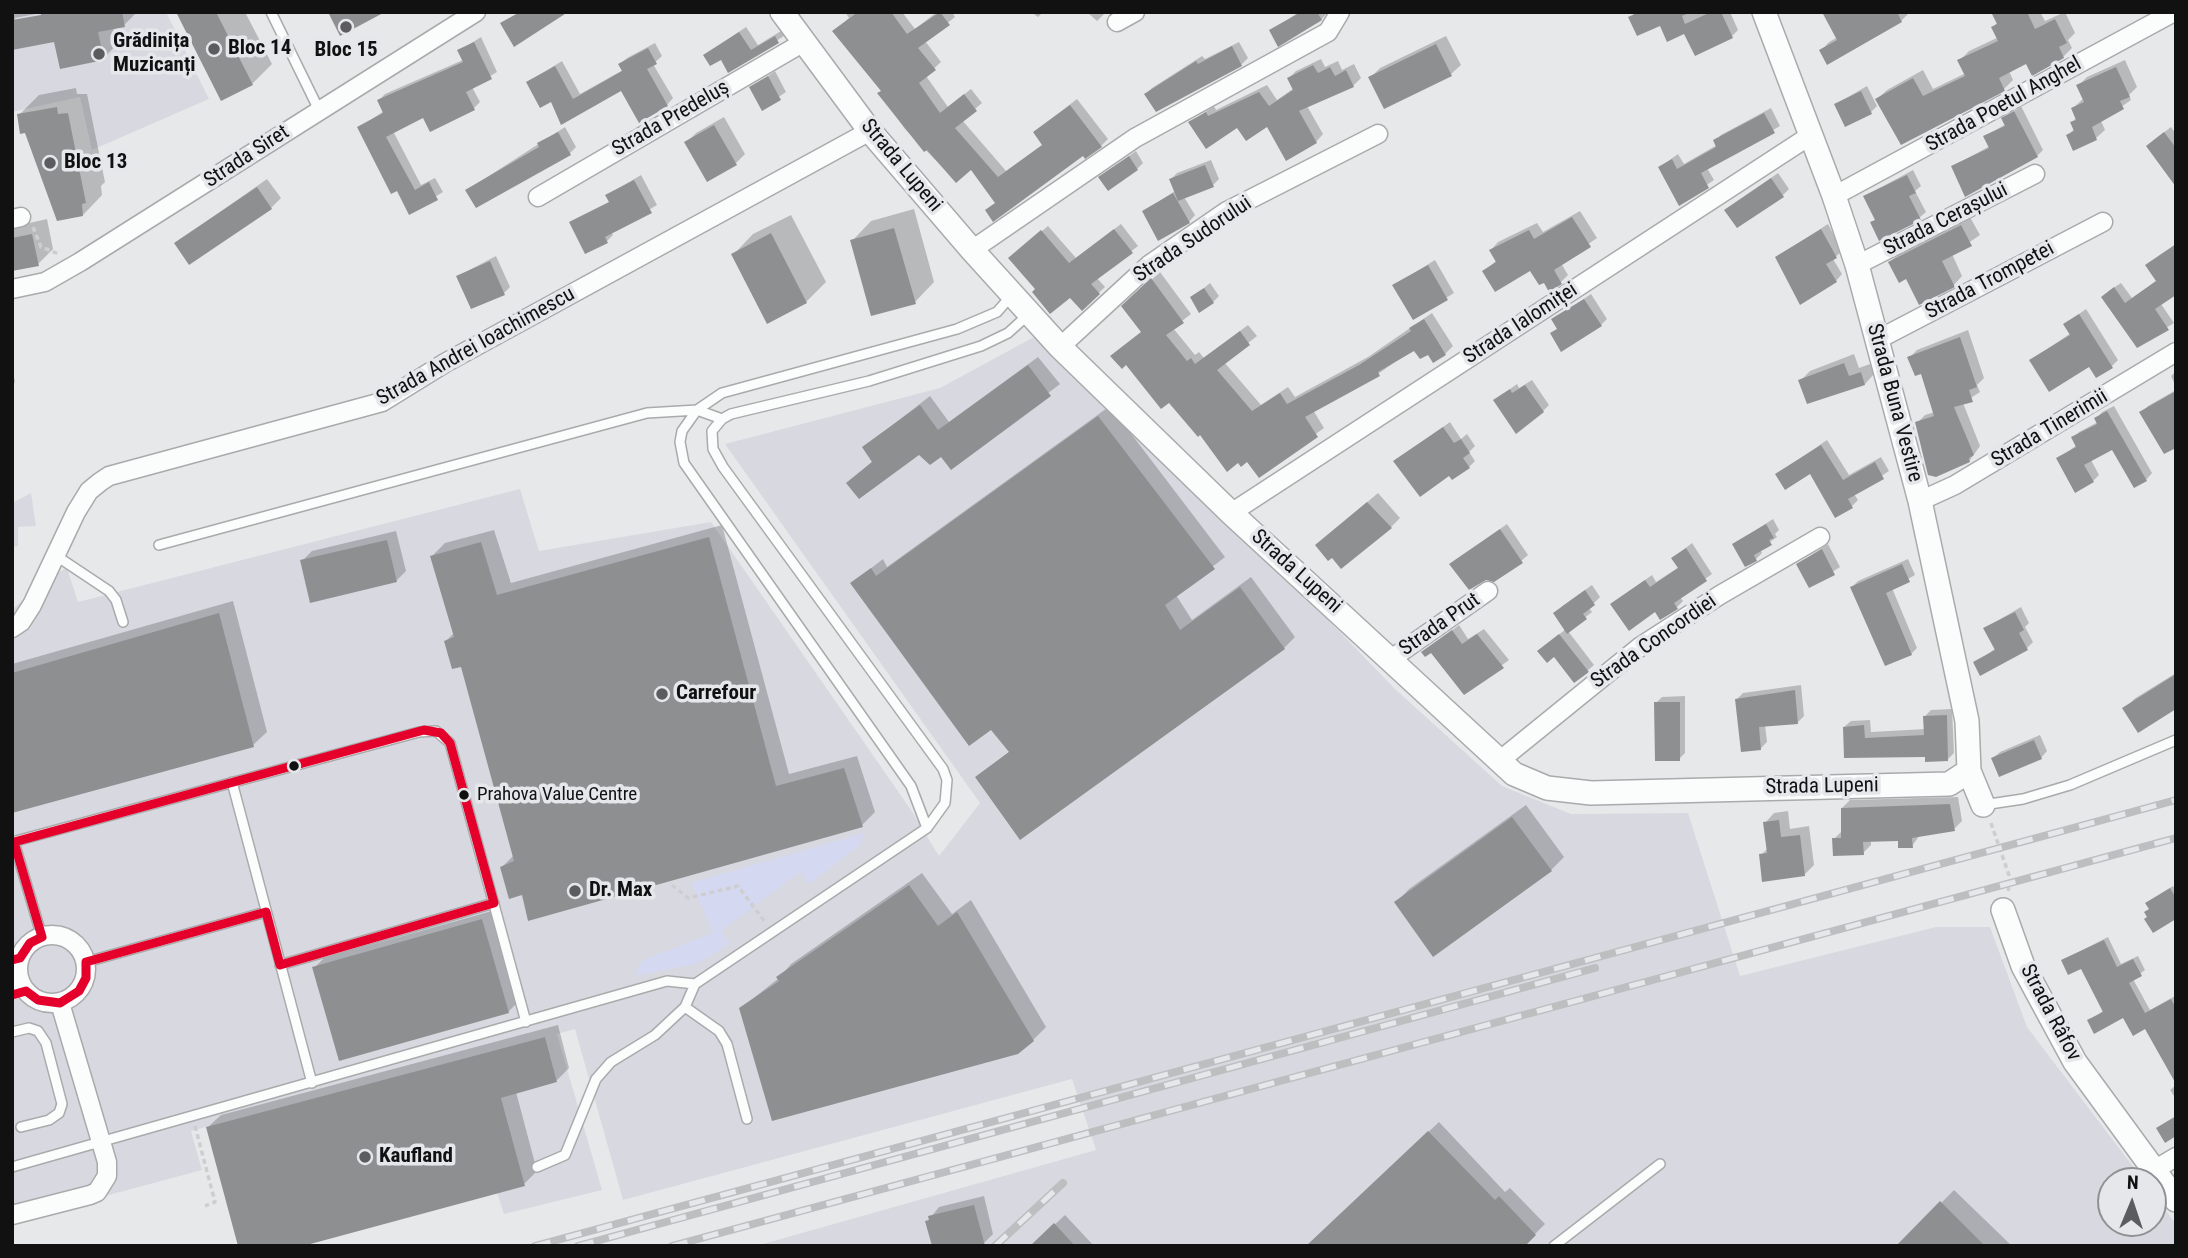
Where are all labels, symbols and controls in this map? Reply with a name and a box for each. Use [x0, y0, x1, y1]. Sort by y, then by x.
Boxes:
marker: Bloc 15 [338, 19, 354, 35]
place label: Grădinița Muzicanți [113, 29, 196, 79]
place label: Bloc 14 [228, 36, 291, 62]
place label: Bloc 15 [314, 38, 378, 64]
marker: Bloc 14 [206, 41, 222, 57]
marker: Grădinița Muzicanți [91, 46, 107, 62]
street label: Strada Poetul Anghel [1922, 52, 2086, 158]
street label: Strada Predeluș [608, 75, 734, 163]
street label: Strada Lupeni [855, 114, 947, 218]
street label: Strada Siret [200, 120, 294, 194]
place label: Bloc 13 [64, 150, 127, 176]
marker: Bloc 13 [42, 155, 58, 171]
street label: Strada Cerașului [1880, 178, 2012, 262]
street label: Strada Sudorului [1129, 191, 1257, 289]
street label: Strada Trompetei [1921, 236, 2059, 326]
street label: Strada Ialomiței [1459, 278, 1583, 370]
street label: Strada Andrei Ioachimescu [373, 282, 579, 412]
street label: Strada Buna Vestire [1861, 321, 1927, 485]
street label: Strada Tinerimii [1987, 384, 2113, 474]
street label: Strada Lupeni [1245, 525, 1347, 619]
street label: Strada Prut [1395, 588, 1485, 662]
street label: Strada Concordiei [1586, 589, 1722, 695]
place label: Carrefour [676, 681, 756, 707]
marker: Carrefour [654, 686, 670, 702]
unlabelled marker [287, 759, 301, 773]
street label: Strada Lupeni [1765, 773, 1879, 801]
place label: Prahova Value Centre [477, 784, 637, 806]
marker: Prahova Value Centre [457, 788, 471, 802]
place label: Dr. Max [589, 878, 652, 904]
marker: Dr. Max [567, 883, 583, 899]
street label: Strada Râfov [2014, 960, 2086, 1066]
place label: Kaufland [379, 1144, 453, 1170]
marker: Kaufland [357, 1149, 373, 1165]
north arrow [2097, 1167, 2167, 1237]
text: N [2126, 1171, 2139, 1194]

